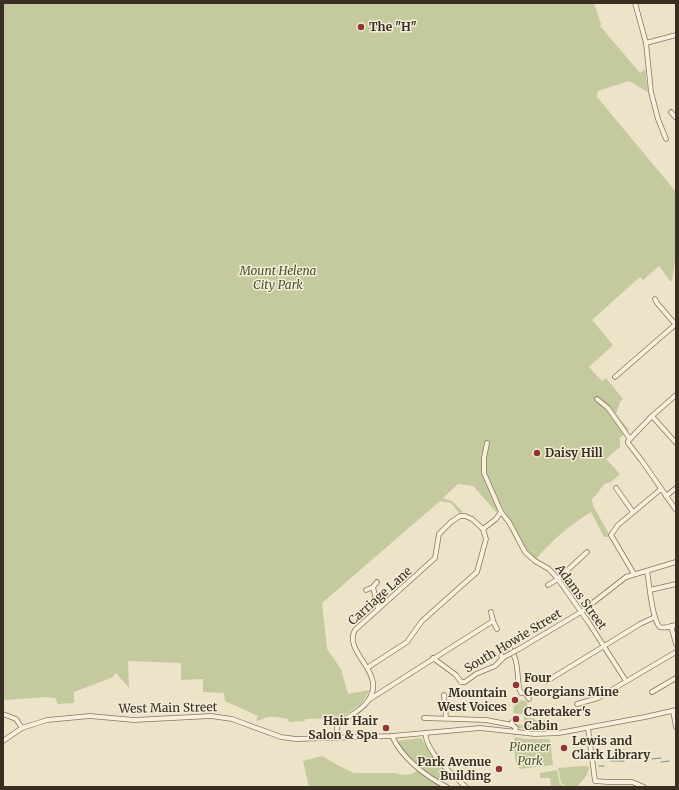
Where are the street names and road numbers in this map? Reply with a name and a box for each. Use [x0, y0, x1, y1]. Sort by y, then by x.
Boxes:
street label: Adams Street [552, 560, 610, 633]
street label: Carriage Lane [345, 563, 415, 628]
street label: South Howie Street [461, 605, 564, 676]
street label: West Main Street [118, 699, 218, 716]

